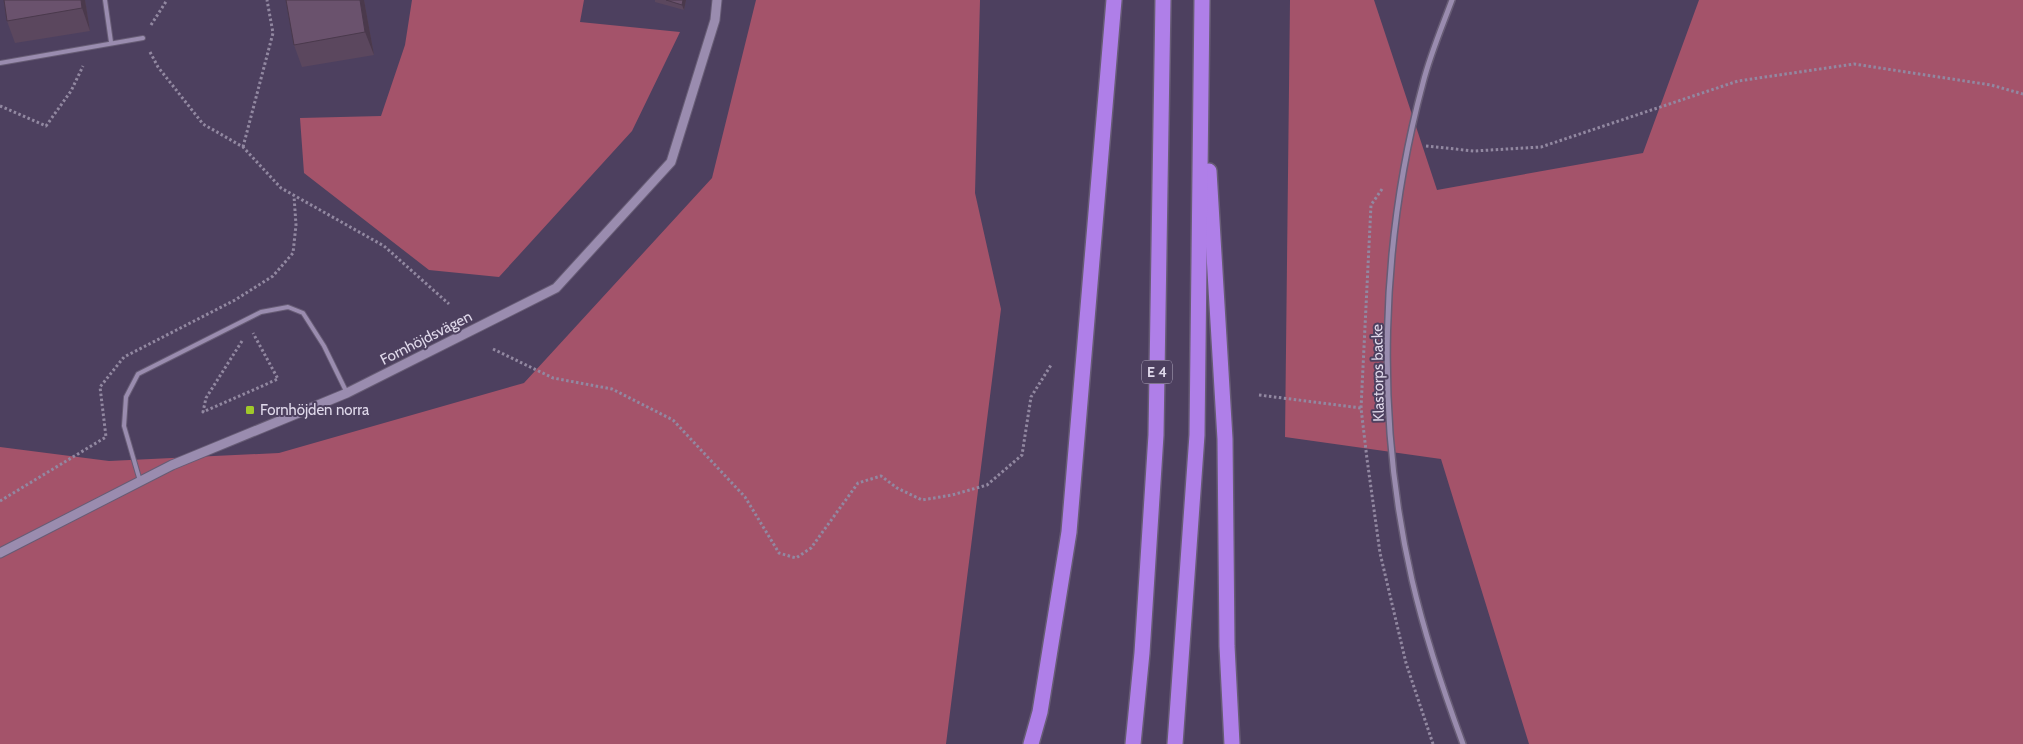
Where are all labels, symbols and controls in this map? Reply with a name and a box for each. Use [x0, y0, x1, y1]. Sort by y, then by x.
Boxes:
street label: Fornhöjdsvägen [377, 307, 475, 369]
street label: Klastorps backe [1368, 324, 1388, 422]
road number: E 4 [1142, 361, 1172, 384]
place label: Fornhöjden norra [260, 401, 370, 419]
marker: Fornhöjden norra [244, 404, 256, 416]

